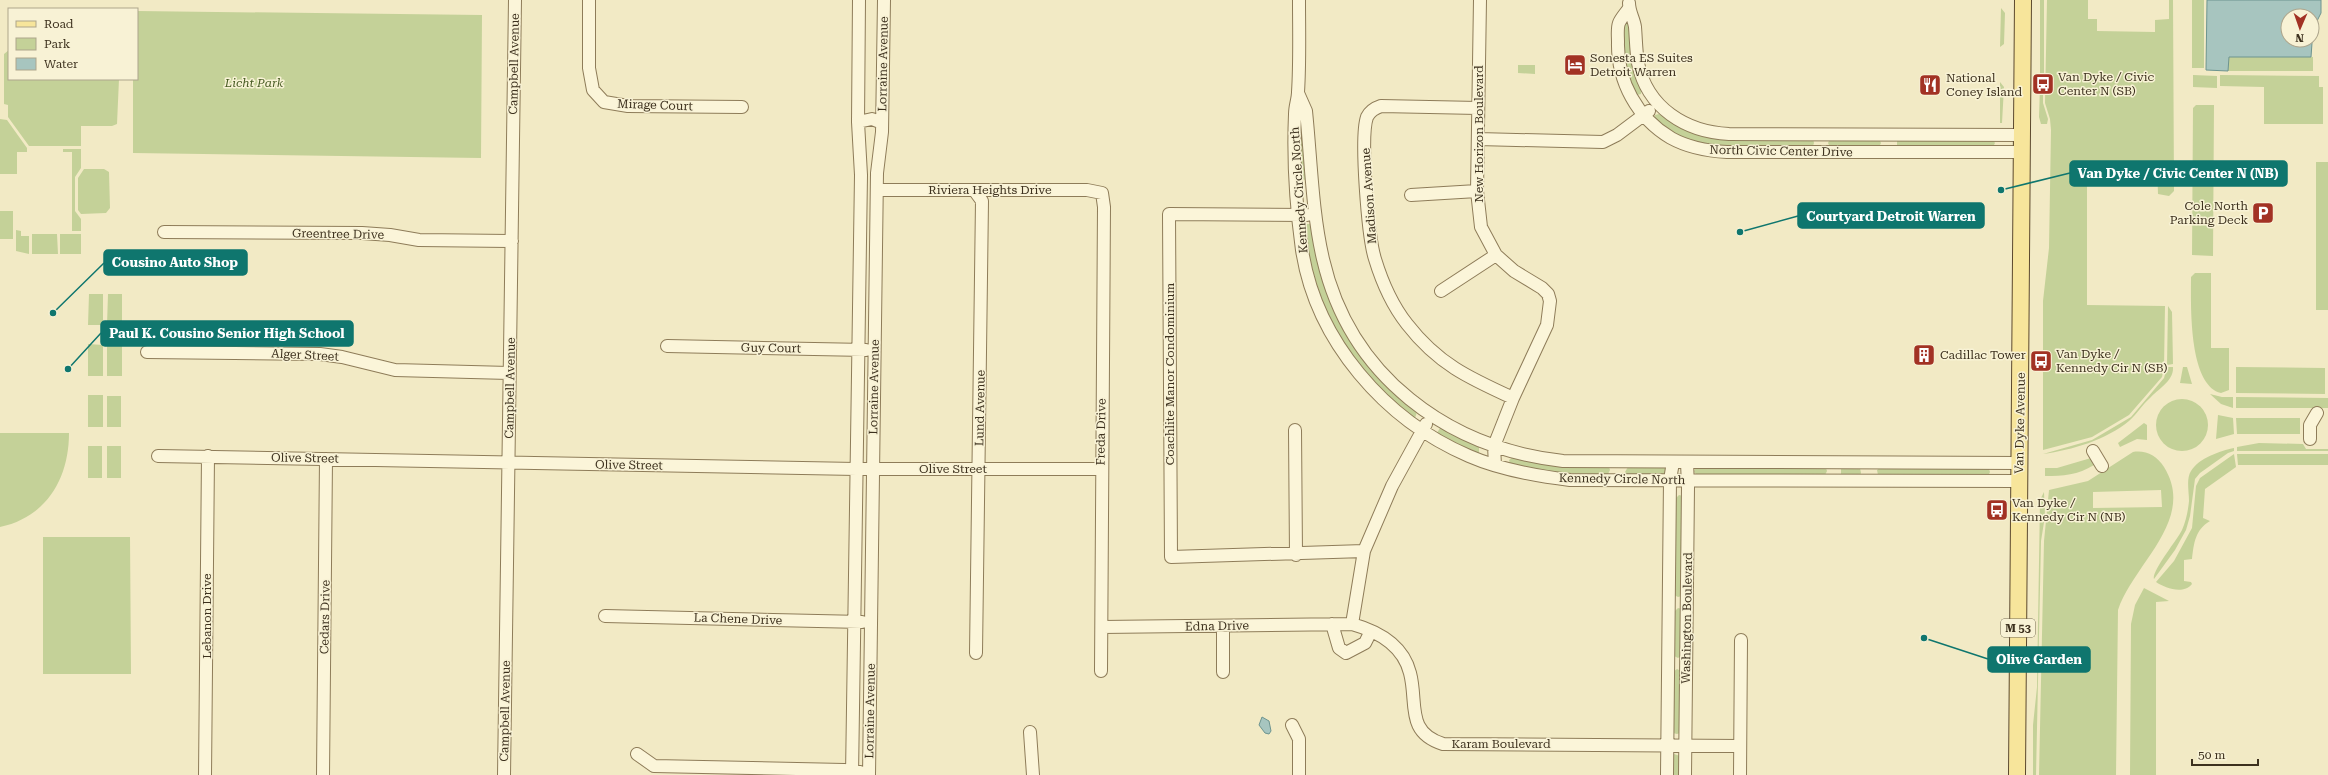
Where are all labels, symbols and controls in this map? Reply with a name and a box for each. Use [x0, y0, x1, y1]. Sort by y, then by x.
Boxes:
legend [8, 8, 138, 80]
north arrow [2280, 8, 2320, 48]
street label: Campbell Avenue [506, 13, 522, 115]
street label: Lorraine Avenue [875, 16, 891, 112]
text: Road [44, 17, 74, 31]
text: N [2295, 31, 2304, 44]
text: Park [44, 37, 71, 51]
place label: Sonesta ES Suites Detroit Warren [1590, 51, 1693, 79]
hotel icon: Sonesta ES Suites Detroit Warren [1562, 52, 1588, 78]
text: Water [44, 57, 78, 71]
street label: New Horizon Boulevard [1472, 65, 1486, 203]
place label: Van Dyke / Civic Center N (SB) [2058, 70, 2155, 98]
place label: National Coney Island [1946, 71, 2023, 99]
bus stop icon: Van Dyke / Civic Center N (SB) [2030, 71, 2056, 97]
restaurant icon: National Coney Island [1917, 72, 1943, 98]
park label: Licht Park [224, 76, 284, 90]
street label: Mirage Court [617, 97, 694, 113]
street label: Kennedy Circle North [1288, 126, 1310, 254]
street label: North Civic Center Drive [1709, 143, 1853, 159]
street label: Madison Avenue [1359, 147, 1379, 244]
callout: Van Dyke / Civic Center N (NB) [2070, 161, 2287, 186]
text: Van Dyke / Civic Center N (NB) [2078, 166, 2279, 181]
street label: Riviera Heights Drive [928, 183, 1052, 197]
place label: Cole North Parking Deck [2170, 199, 2248, 227]
parking icon: Cole North Parking Deck [2250, 200, 2276, 226]
callout: Courtyard Detroit Warren [1798, 203, 1984, 228]
text: Courtyard Detroit Warren [1806, 209, 1976, 224]
street label: Greentree Drive [292, 226, 385, 242]
callout: Cousino Auto Shop [104, 250, 247, 275]
text: Cousino Auto Shop [112, 255, 238, 270]
street label: Coachlite Manor Condominium [1163, 283, 1177, 465]
callout: Paul K. Cousino Senior High School [101, 321, 353, 346]
text: Paul K. Cousino Senior High School [109, 326, 345, 341]
street label: Campbell Avenue [502, 337, 518, 439]
street label: Lorraine Avenue [866, 339, 882, 435]
street label: Guy Court [741, 340, 802, 356]
building icon: Cadillac Tower [1911, 342, 1937, 368]
street label: Alger Street [271, 346, 340, 364]
place label: Van Dyke / Kennedy Cir N (SB) [2056, 347, 2167, 375]
place label: Cadillac Tower [1940, 348, 2026, 362]
bus stop icon: Van Dyke / Kennedy Cir N (SB) [2028, 348, 2054, 374]
street label: Lund Avenue [972, 369, 988, 446]
street label: Van Dyke Avenue [2012, 372, 2028, 474]
street label: Freda Drive [1093, 398, 1109, 466]
street label: Olive Street [271, 450, 340, 466]
street label: Olive Street [595, 457, 664, 473]
street label: Olive Street [919, 462, 987, 476]
street label: Kennedy Circle North [1559, 471, 1686, 487]
place label: Van Dyke / Kennedy Cir N (NB) [2012, 496, 2126, 524]
bus stop icon: Van Dyke / Kennedy Cir N (NB) [1984, 497, 2010, 523]
street label: Washington Boulevard [1679, 552, 1695, 684]
street label: Lebanon Drive [200, 573, 214, 659]
street label: Cedars Drive [317, 579, 333, 654]
street label: La Chene Drive [693, 610, 783, 628]
street label: Edna Drive [1185, 618, 1250, 634]
road number: M 53 [2001, 619, 2035, 637]
callout: Olive Garden [1988, 647, 2090, 672]
text: Olive Garden [1996, 652, 2082, 667]
street label: Campbell Avenue [497, 660, 513, 762]
street label: Lorraine Avenue [862, 663, 878, 759]
street label: Karam Boulevard [1451, 737, 1551, 751]
scale bar [2192, 741, 2258, 767]
text: 50 m [2198, 748, 2225, 762]

